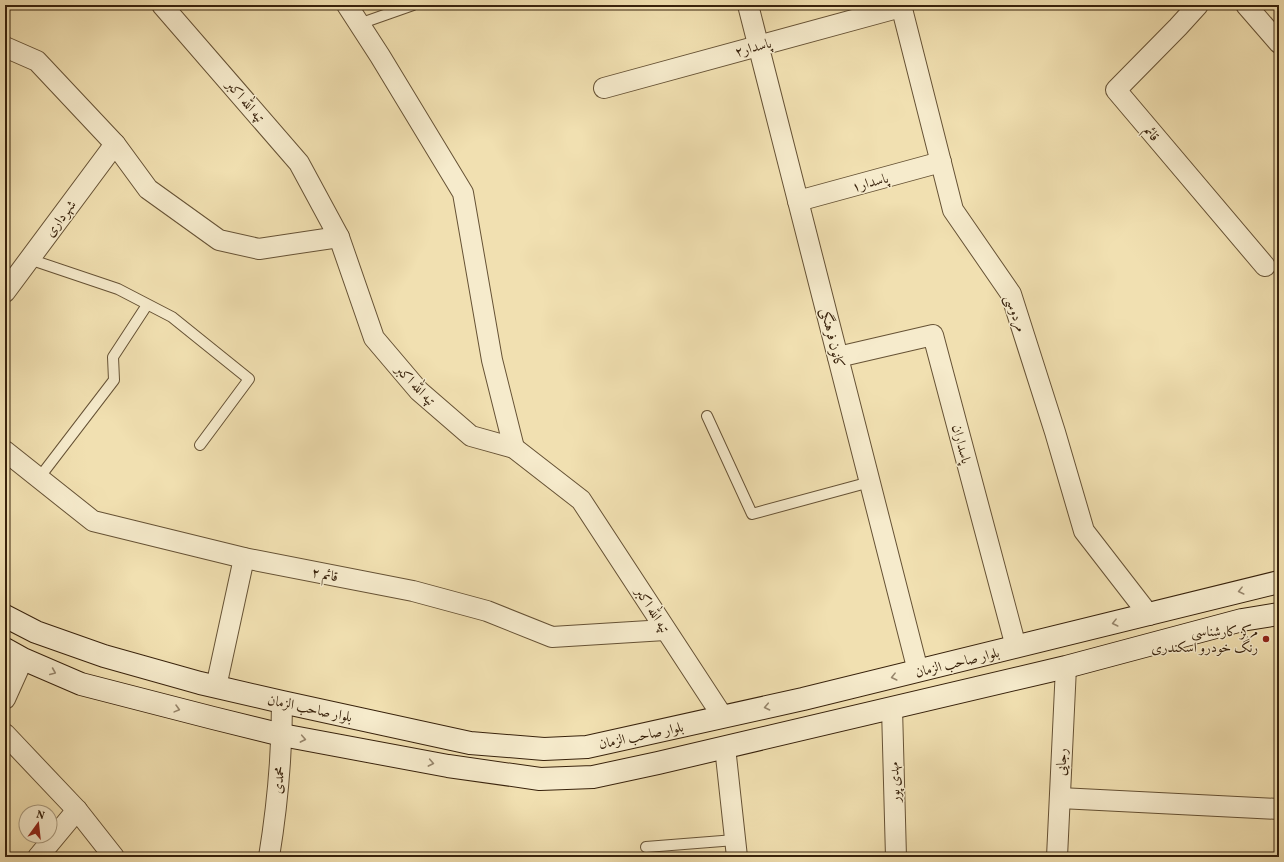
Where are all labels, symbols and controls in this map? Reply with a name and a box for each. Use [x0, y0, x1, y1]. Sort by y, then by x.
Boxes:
street label: پاسدار۲ [733, 34, 775, 62]
street label: تپه الله اکبر [220, 73, 271, 127]
street label: قائم [1137, 122, 1163, 147]
street label: پاسدار۱ [850, 169, 892, 197]
street label: شهرداری [41, 196, 81, 241]
street label: مردوسی [999, 292, 1030, 335]
street label: کانون فرهنگی [815, 306, 848, 370]
street label: تپه الله اکبر [389, 358, 442, 411]
street label: پاسداران [946, 423, 975, 467]
street label: قائم ۲ [309, 564, 340, 589]
street label: تپه الله اکبر [629, 581, 676, 637]
one-way arrow [1238, 586, 1245, 595]
one-way arrow [1112, 618, 1118, 626]
place label: مرکز کارشناسی رنگ خودرو اسکندری [1151, 623, 1258, 658]
marker: مرکز کارشناسی رنگ خودرو اسکندری [1261, 634, 1271, 644]
street label: بلوار صاحب الزمان [913, 644, 1002, 683]
one-way arrow [49, 667, 56, 675]
one-way arrow [890, 672, 897, 681]
street label: بلوار صاحب الزمان [266, 691, 354, 728]
one-way arrow [764, 703, 770, 711]
one-way arrow [173, 704, 180, 713]
street label: بلوار صاحب الزمان [597, 718, 686, 755]
one-way arrow [300, 734, 307, 743]
street label: رجایی [1052, 748, 1073, 776]
one-way arrow [428, 758, 434, 767]
street label: مهدی پور [885, 761, 906, 805]
street label: محمدی [269, 765, 290, 795]
north arrow [18, 804, 58, 844]
text: N [34, 808, 46, 824]

